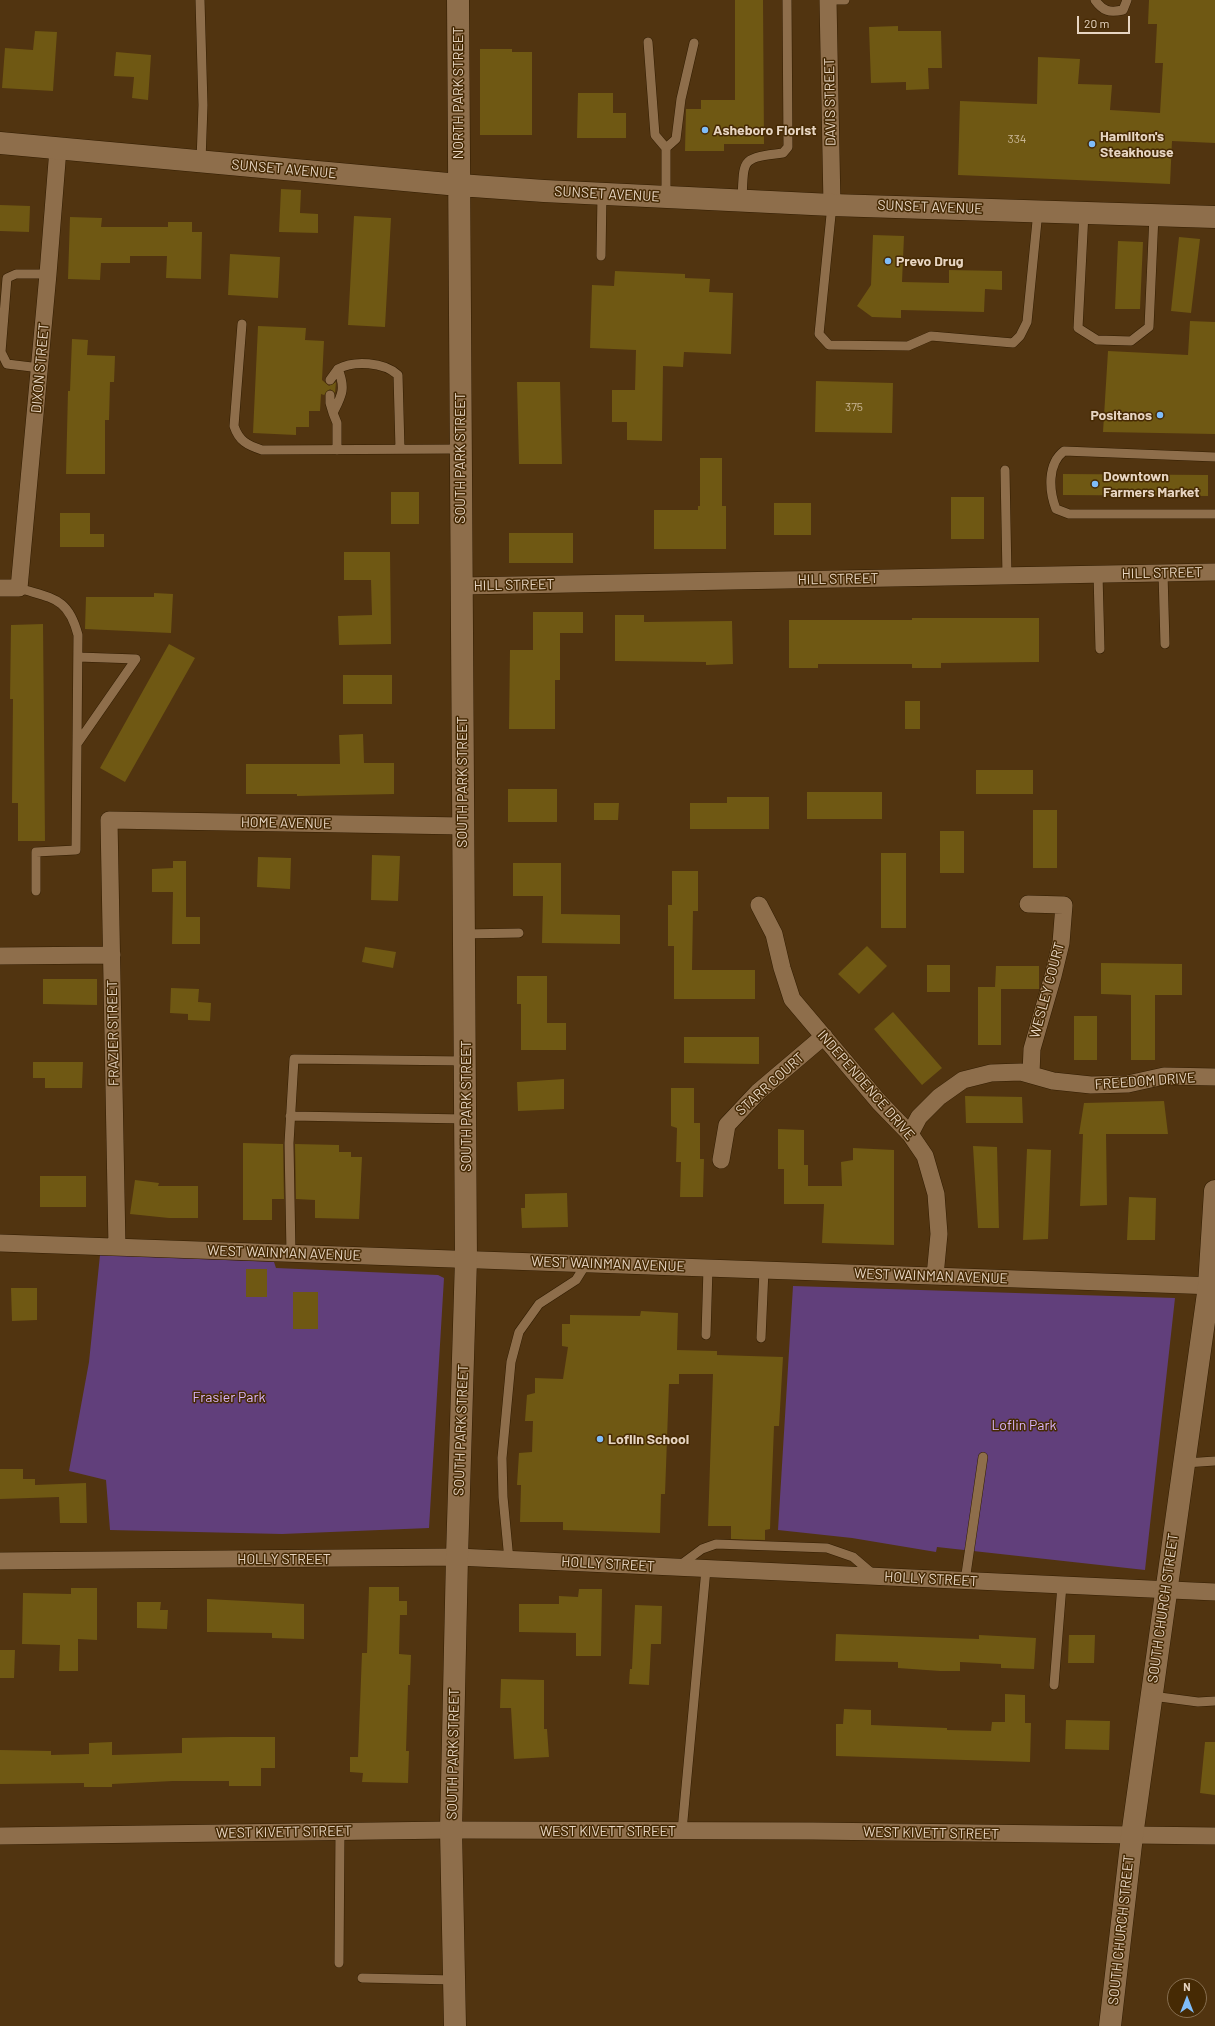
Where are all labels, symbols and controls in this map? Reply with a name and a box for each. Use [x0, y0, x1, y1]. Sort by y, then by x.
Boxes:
scale bar [1079, 8, 1132, 34]
text: 20 m [1084, 16, 1110, 30]
street label: NORTH PARK STREET [450, 27, 466, 159]
street label: DAVIS STREET [821, 58, 839, 146]
place label: Asheboro Florist [713, 122, 816, 138]
marker: Asheboro Florist [700, 125, 710, 135]
place label: Hamilton's Steakhouse [1100, 128, 1174, 160]
house number: 334 [1008, 132, 1026, 146]
marker: Hamilton's Steakhouse [1087, 139, 1097, 149]
street label: SUNSET AVENUE [231, 156, 337, 182]
street label: SUNSET AVENUE [554, 183, 660, 205]
street label: SUNSET AVENUE [877, 197, 983, 217]
place label: Prevo Drug [896, 253, 964, 269]
marker: Prevo Drug [883, 256, 893, 266]
street label: DIXON STREET [28, 322, 52, 414]
street label: SOUTH PARK STREET [452, 392, 468, 524]
house number: 375 [845, 400, 863, 414]
place label: Positanos [1090, 407, 1152, 423]
marker: Positanos [1155, 410, 1165, 420]
place label: Downtown Farmers Market [1103, 468, 1200, 500]
marker: Downtown Farmers Market [1090, 479, 1100, 489]
street label: HILL STREET [1121, 564, 1203, 582]
street label: HILL STREET [797, 570, 879, 588]
street label: HILL STREET [473, 576, 555, 594]
street label: SOUTH PARK STREET [454, 716, 470, 848]
street label: HOME AVENUE [241, 814, 331, 832]
street label: WESLEY COURT [1026, 940, 1068, 1040]
street label: FRAZIER STREET [104, 980, 122, 1086]
street label: INDEPENDENCE DRIVE [814, 1027, 918, 1143]
street label: SOUTH PARK STREET [458, 1040, 474, 1172]
street label: STARR COURT [732, 1049, 808, 1119]
street label: FREEDOM DRIVE [1094, 1069, 1196, 1093]
street label: WEST WAINMAN AVENUE [207, 1242, 361, 1264]
street label: WEST WAINMAN AVENUE [531, 1253, 685, 1275]
street label: WEST WAINMAN AVENUE [854, 1265, 1008, 1287]
street label: SOUTH PARK STREET [450, 1364, 472, 1496]
park label: Frasier Park [192, 1389, 266, 1405]
park label: Loflin Park [991, 1417, 1057, 1433]
place label: Loflin School [608, 1431, 689, 1447]
marker: Loflin School [595, 1434, 605, 1444]
street label: SOUTH CHURCH STREET [1144, 1532, 1182, 1684]
street label: HOLLY STREET [237, 1551, 331, 1567]
street label: HOLLY STREET [561, 1553, 655, 1575]
street label: HOLLY STREET [884, 1568, 978, 1590]
street label: SOUTH PARK STREET [443, 1688, 463, 1820]
street label: WEST KIVETT STREET [216, 1822, 352, 1842]
street label: WEST KIVETT STREET [540, 1823, 676, 1839]
street label: WEST KIVETT STREET [863, 1823, 999, 1843]
street label: SOUTH CHURCH STREET [1105, 1854, 1137, 2006]
north arrow [1167, 1978, 1207, 2018]
text: N [1183, 1980, 1191, 1993]

